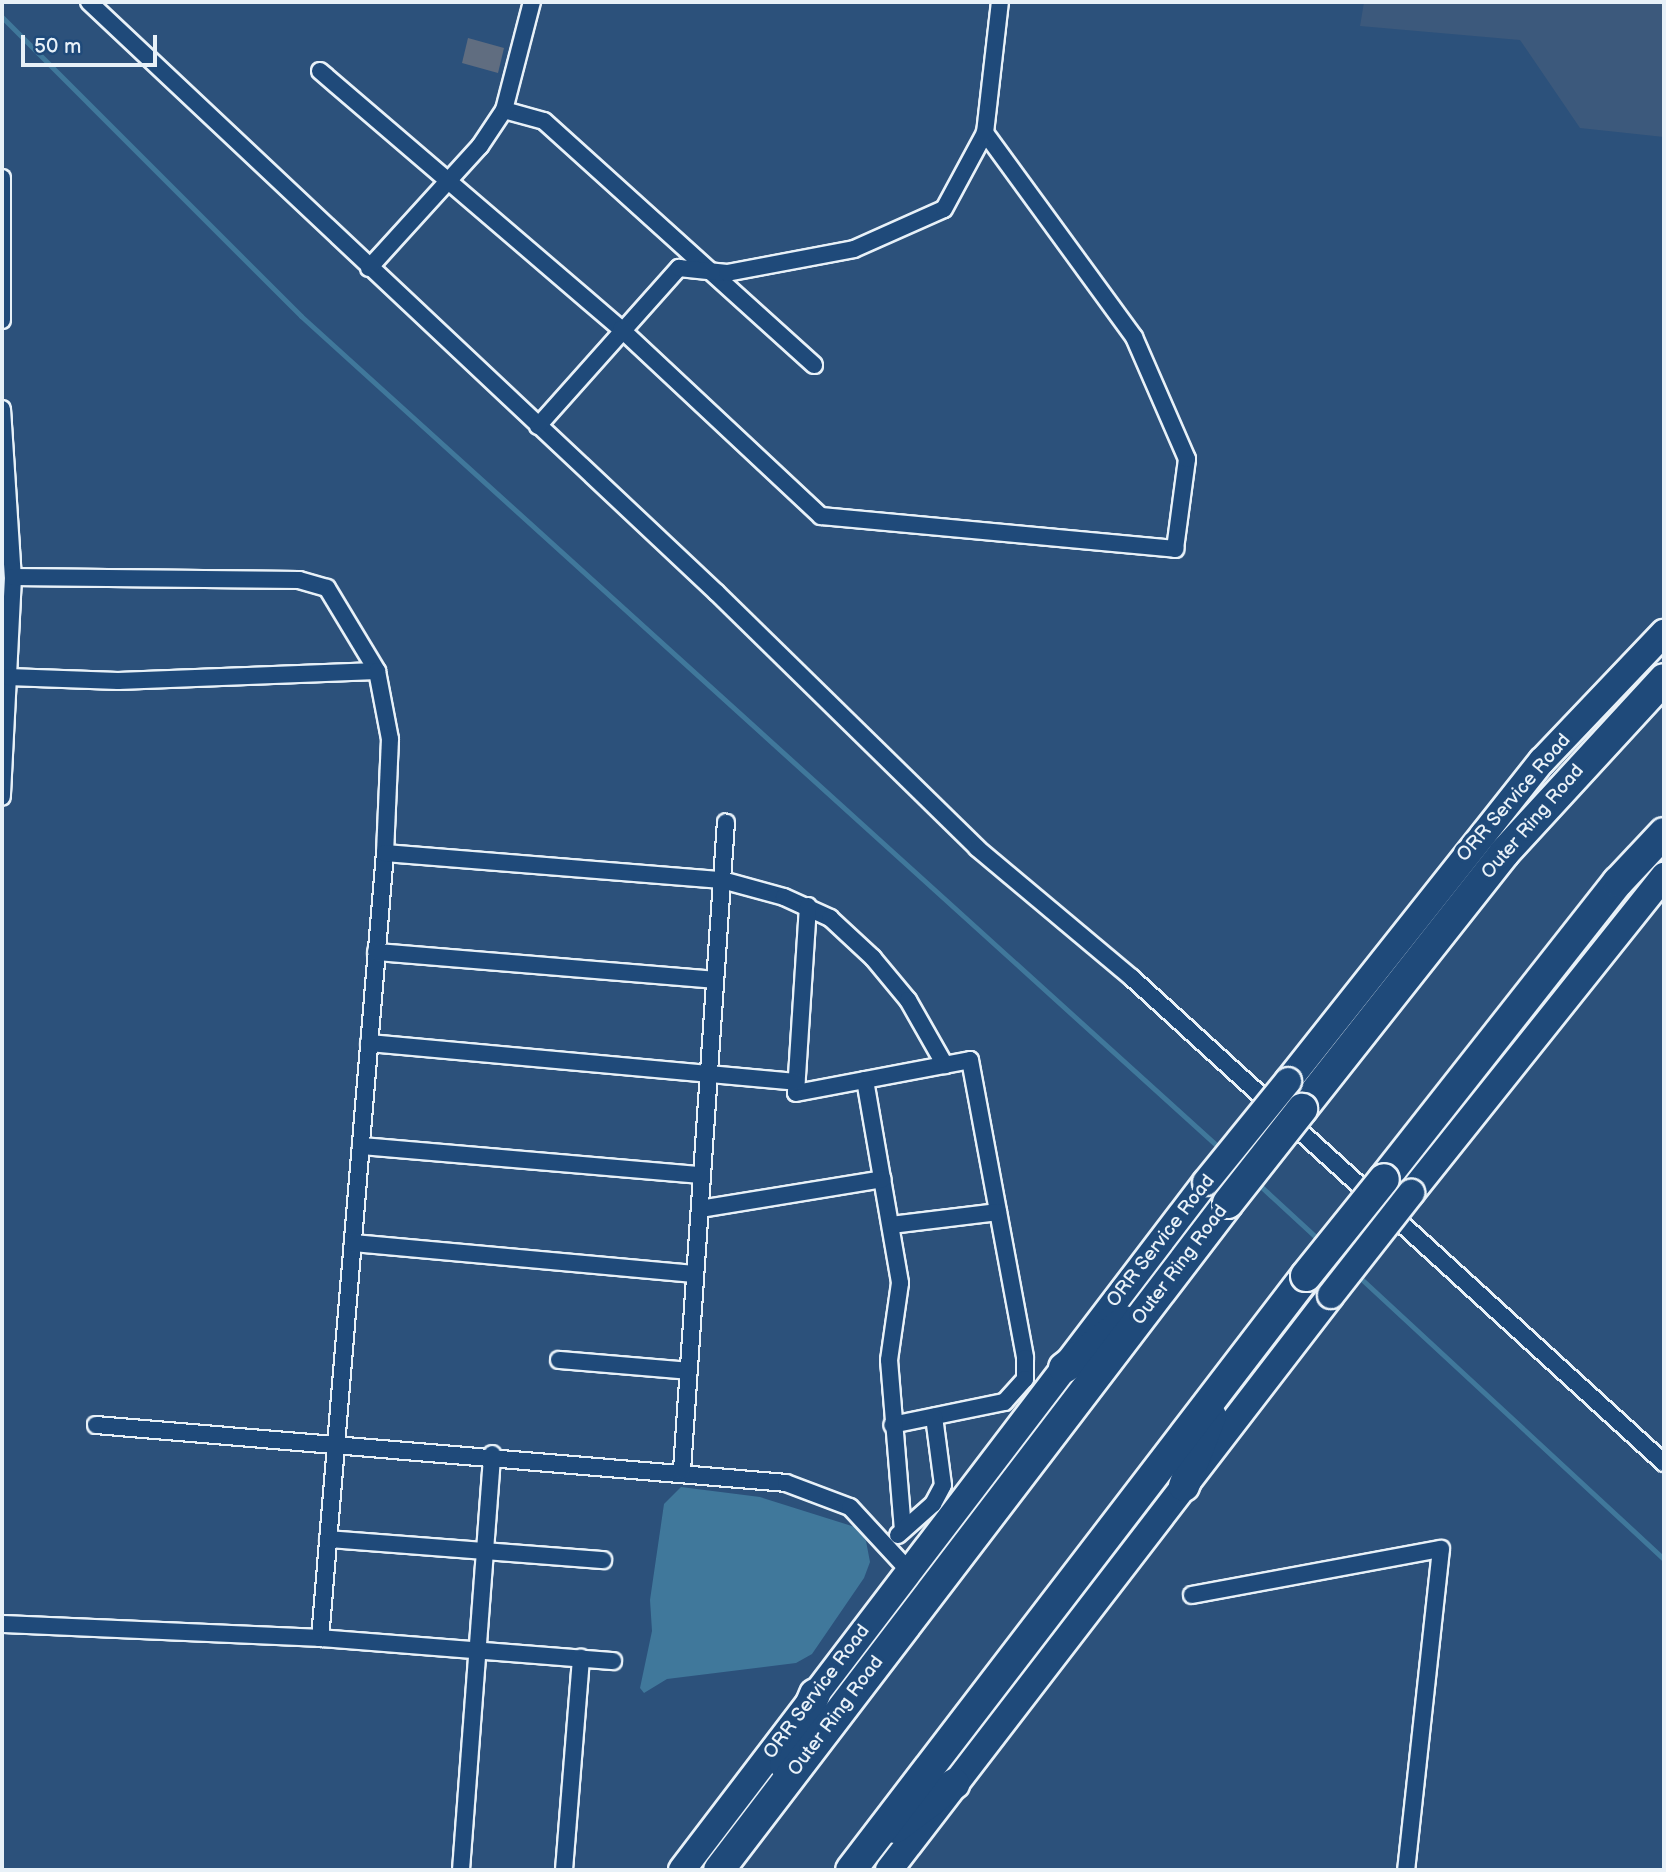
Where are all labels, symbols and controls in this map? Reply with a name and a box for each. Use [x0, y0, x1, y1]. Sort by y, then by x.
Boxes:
scale bar [24, 21, 161, 65]
text: 50 m [34, 34, 81, 59]
street label: ORR Service Road [1452, 729, 1576, 867]
street label: Outer Ring Road [1477, 760, 1589, 884]
street label: ORR Service Road [1102, 1170, 1220, 1312]
street label: Outer Ring Road [1127, 1201, 1233, 1329]
street label: ORR Service Road [759, 1620, 875, 1764]
street label: Outer Ring Road [783, 1652, 889, 1780]

